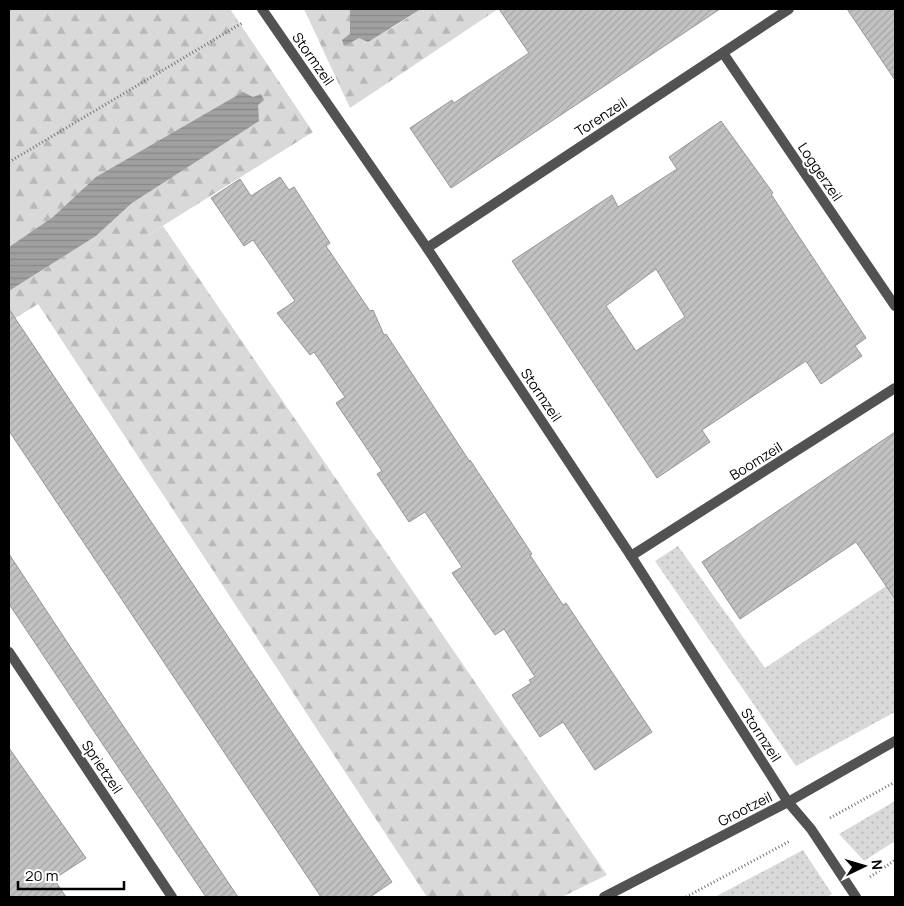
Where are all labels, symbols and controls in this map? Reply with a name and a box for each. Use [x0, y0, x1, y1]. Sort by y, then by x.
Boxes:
street label: Stormzeil [288, 28, 339, 89]
street label: Torenzeil [571, 93, 630, 140]
street label: Loggerzeil [794, 139, 847, 205]
street label: Stormzeil [517, 364, 566, 425]
street label: Boomzeil [726, 437, 786, 484]
street label: Stormzeil [737, 704, 786, 765]
street label: Sprietzeil [78, 736, 127, 797]
street label: Grootzeil [714, 787, 775, 830]
north arrow [839, 841, 889, 891]
scale bar [18, 858, 124, 890]
text: N [868, 859, 887, 871]
text: 20 m [25, 865, 58, 886]

